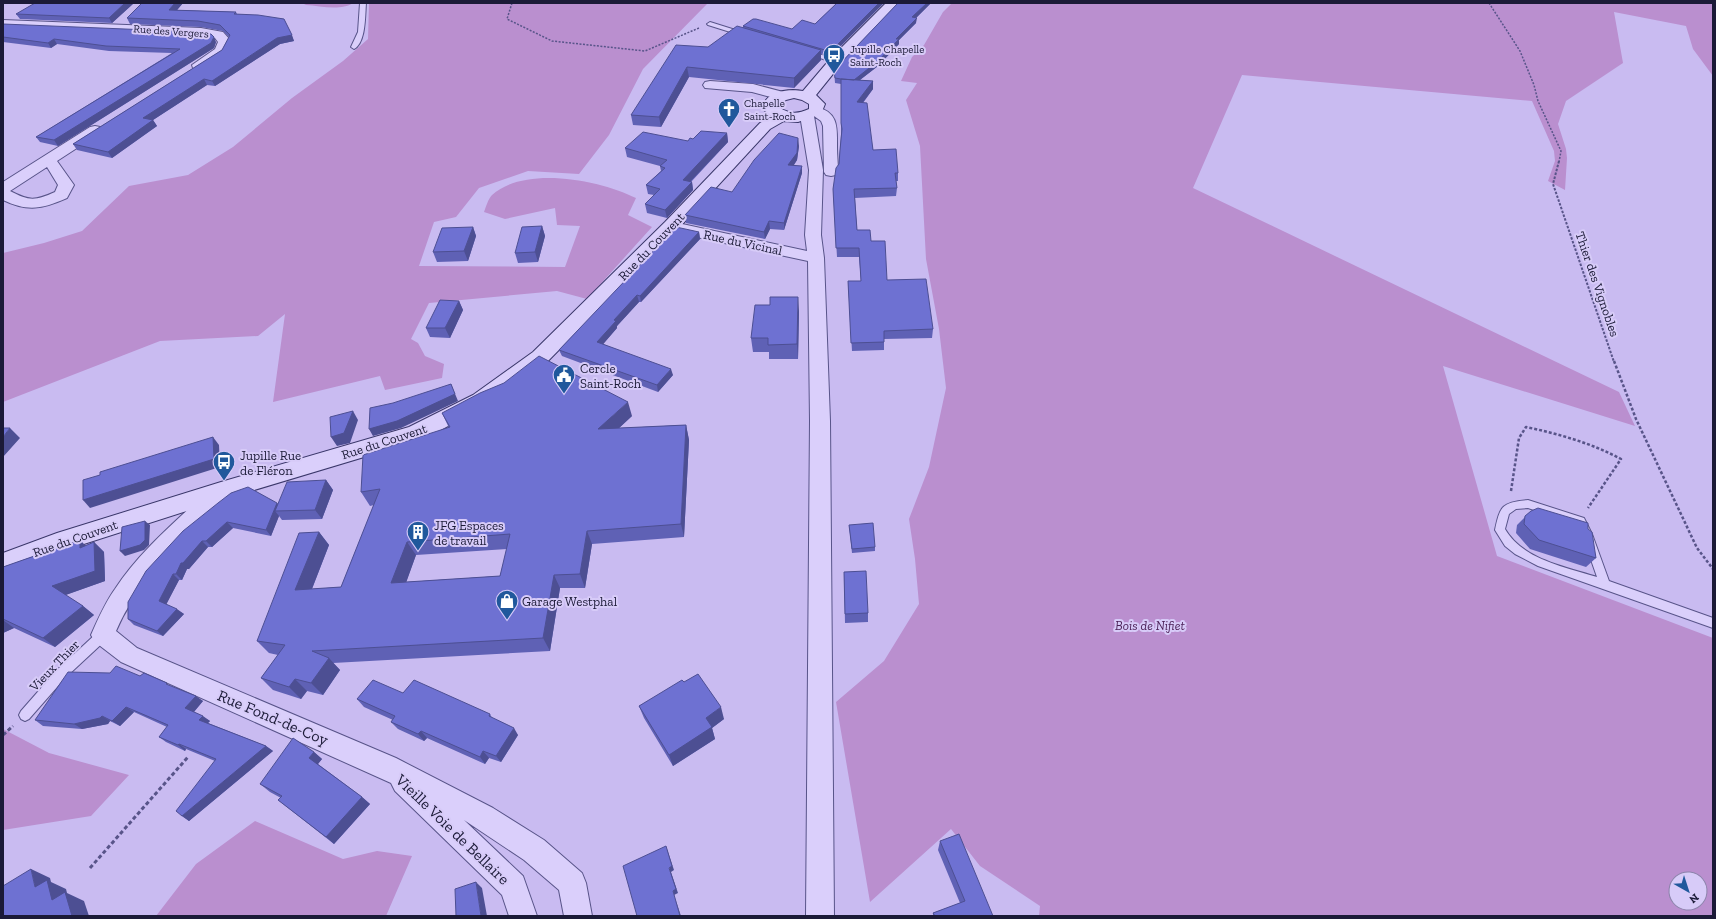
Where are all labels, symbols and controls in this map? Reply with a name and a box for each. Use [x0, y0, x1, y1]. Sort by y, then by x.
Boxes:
street label: Rue des Vergers [133, 22, 209, 41]
bus stop icon: Jupille Chapelle Saint-Roch [821, 42, 847, 75]
place label: Jupille Chapelle Saint-Roch [850, 43, 924, 69]
church icon: Chapelle Saint-Roch [716, 96, 742, 129]
place label: Chapelle Saint-Roch [744, 97, 797, 123]
street label: Rue du Couvent [615, 209, 688, 283]
street label: Rue du Vicinal [702, 227, 784, 258]
street label: Thier des Vignobles [1573, 230, 1623, 339]
place label: Cercle Saint-Roch [580, 361, 642, 391]
public building icon: Cercle Saint-Roch [551, 362, 577, 395]
street label: Rue du Couvent [340, 421, 429, 462]
place label: Jupille Rue de Fléron [240, 448, 301, 478]
bus stop icon: Jupille Rue de Fléron [211, 449, 237, 482]
street label: Rue du Couvent [31, 517, 120, 560]
place label: JFG Espaces de travail [434, 518, 504, 548]
building icon: JFG Espaces de travail [405, 519, 431, 552]
shop icon: Garage Westphal [494, 588, 520, 621]
place label: Garage Westphal [522, 594, 618, 609]
park label: Bois de Nifiet [1115, 618, 1185, 633]
street label: Vieux Thier [26, 637, 82, 695]
street label: Rue Fond-de-Coy [215, 686, 332, 750]
street label: Vieille Voie de Bellaire [391, 769, 514, 889]
north arrow [1668, 871, 1708, 911]
text: N [1686, 891, 1701, 906]

